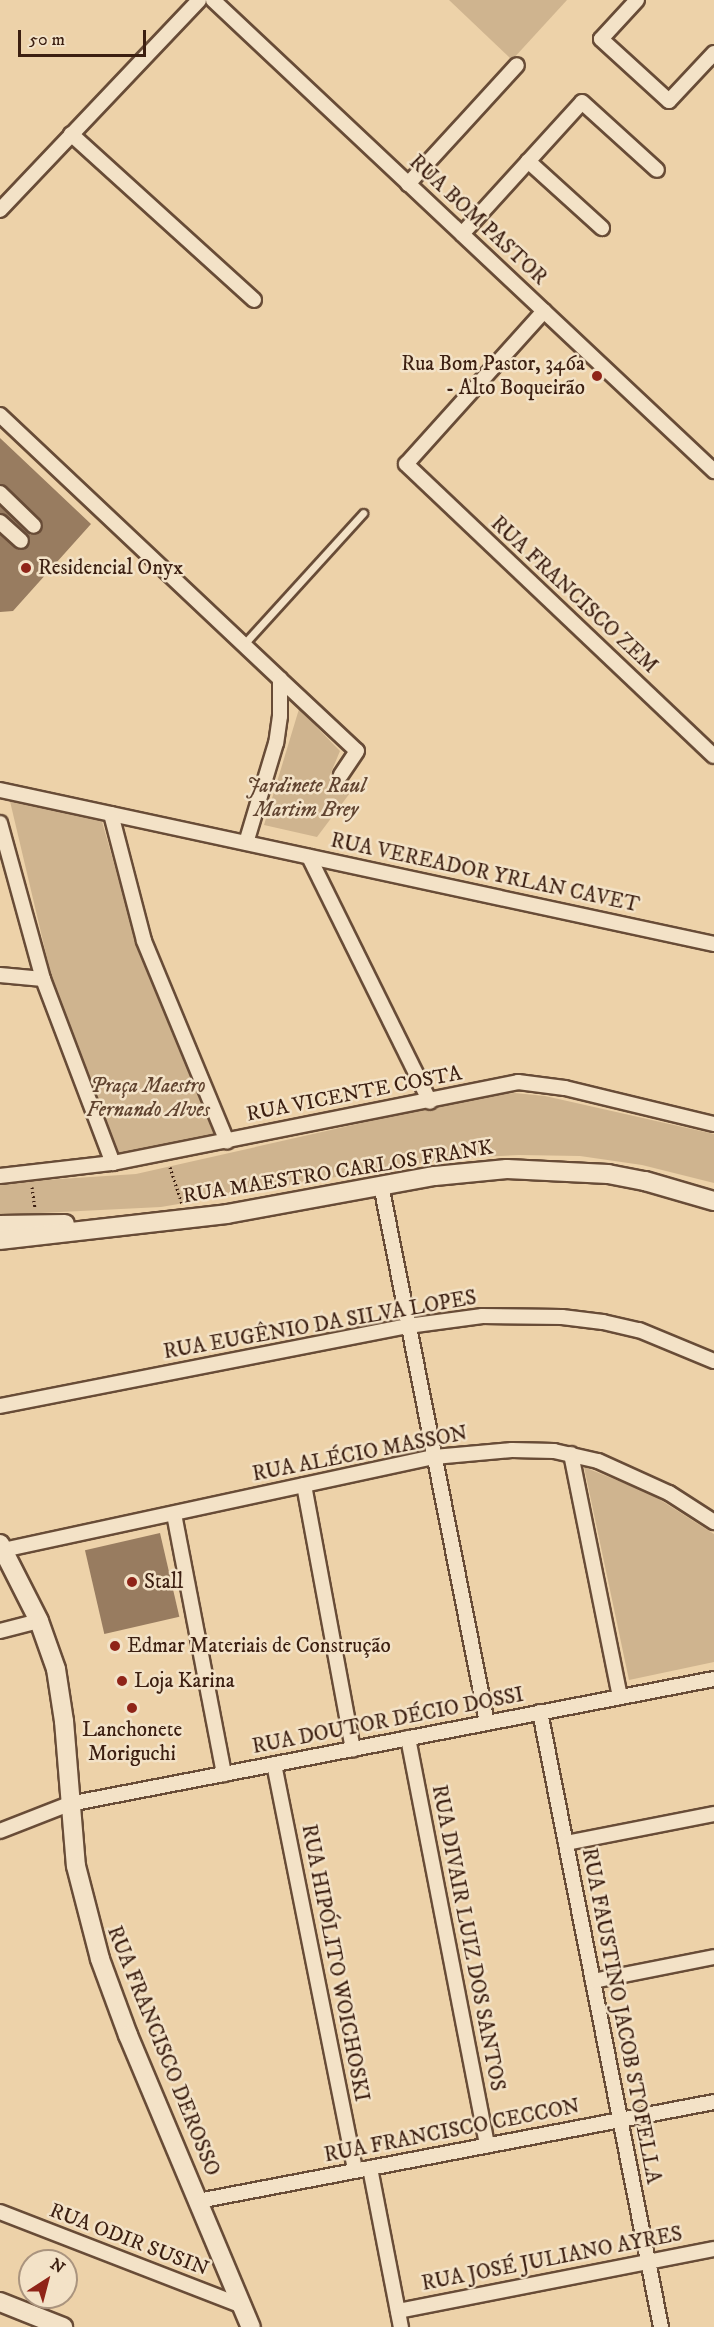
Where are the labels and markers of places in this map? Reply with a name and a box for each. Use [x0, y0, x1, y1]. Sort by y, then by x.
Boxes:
place label: Rua Bom Pastor, 346a - Alto Boqueirão [401, 351, 585, 401]
marker: Rua Bom Pastor, 346a - Alto Boqueirão [590, 369, 604, 383]
place label: Residencial Onyx [38, 555, 183, 581]
marker: Residencial Onyx [19, 561, 33, 575]
place label: Stall [144, 1569, 183, 1595]
marker: Stall [125, 1575, 139, 1589]
place label: Edmar Materiais de Construção [127, 1633, 391, 1659]
marker: Edmar Materiais de Construção [108, 1639, 122, 1653]
place label: Loja Karina [134, 1668, 235, 1694]
marker: Loja Karina [115, 1674, 129, 1688]
marker: Lanchonete Moriguchi [125, 1701, 139, 1715]
place label: Lanchonete Moriguchi [82, 1717, 182, 1767]

